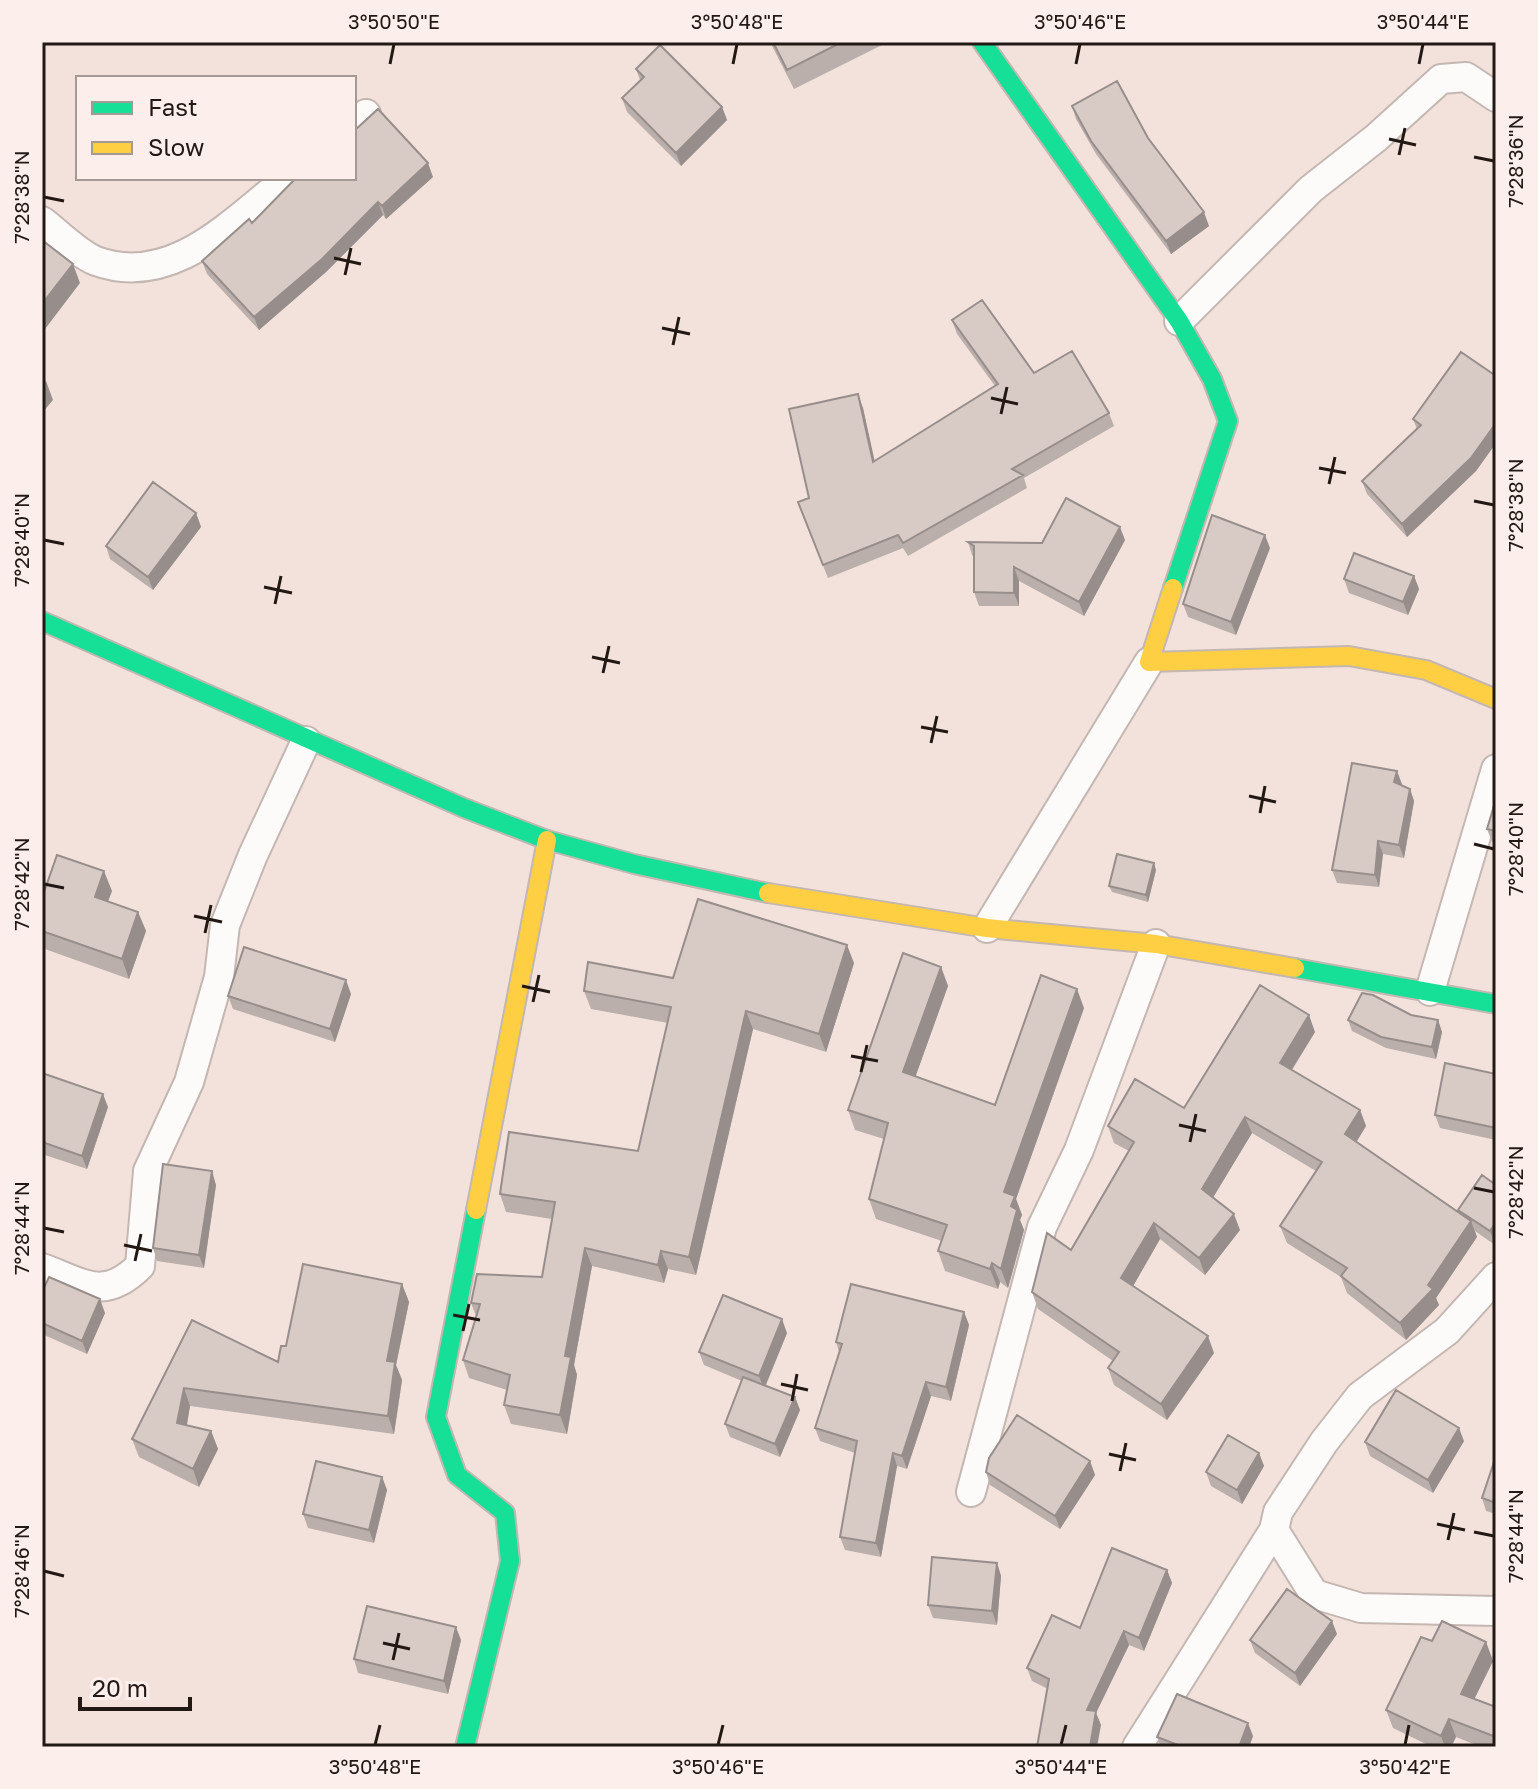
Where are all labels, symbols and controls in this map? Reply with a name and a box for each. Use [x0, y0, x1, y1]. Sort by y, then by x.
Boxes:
text: 3°50'50"E [348, 9, 440, 33]
text: 3°50'48"E [691, 9, 783, 33]
text: 3°50'46"E [1034, 9, 1126, 33]
text: 3°50'44"E [1377, 9, 1469, 33]
legend [76, 76, 356, 180]
text: Fast [148, 92, 198, 121]
text: 7°28'36"N [1503, 114, 1527, 208]
text: Slow [148, 132, 204, 161]
text: 7°28'38"N [9, 150, 33, 244]
text: 7°28'38"N [1503, 458, 1527, 552]
text: 7°28'40"N [9, 493, 33, 587]
text: 7°28'40"N [1503, 802, 1527, 896]
text: 7°28'42"N [9, 837, 33, 931]
text: 7°28'42"N [1503, 1145, 1527, 1239]
text: 7°28'44"N [9, 1181, 33, 1275]
text: 7°28'44"N [1503, 1489, 1527, 1583]
text: 7°28'46"N [9, 1524, 33, 1618]
scale bar [80, 1661, 190, 1711]
text: 20 m [92, 1673, 148, 1702]
text: 3°50'48"E [329, 1754, 421, 1778]
text: 3°50'46"E [672, 1754, 764, 1778]
text: 3°50'44"E [1015, 1754, 1107, 1778]
text: 3°50'42"E [1359, 1754, 1451, 1778]

